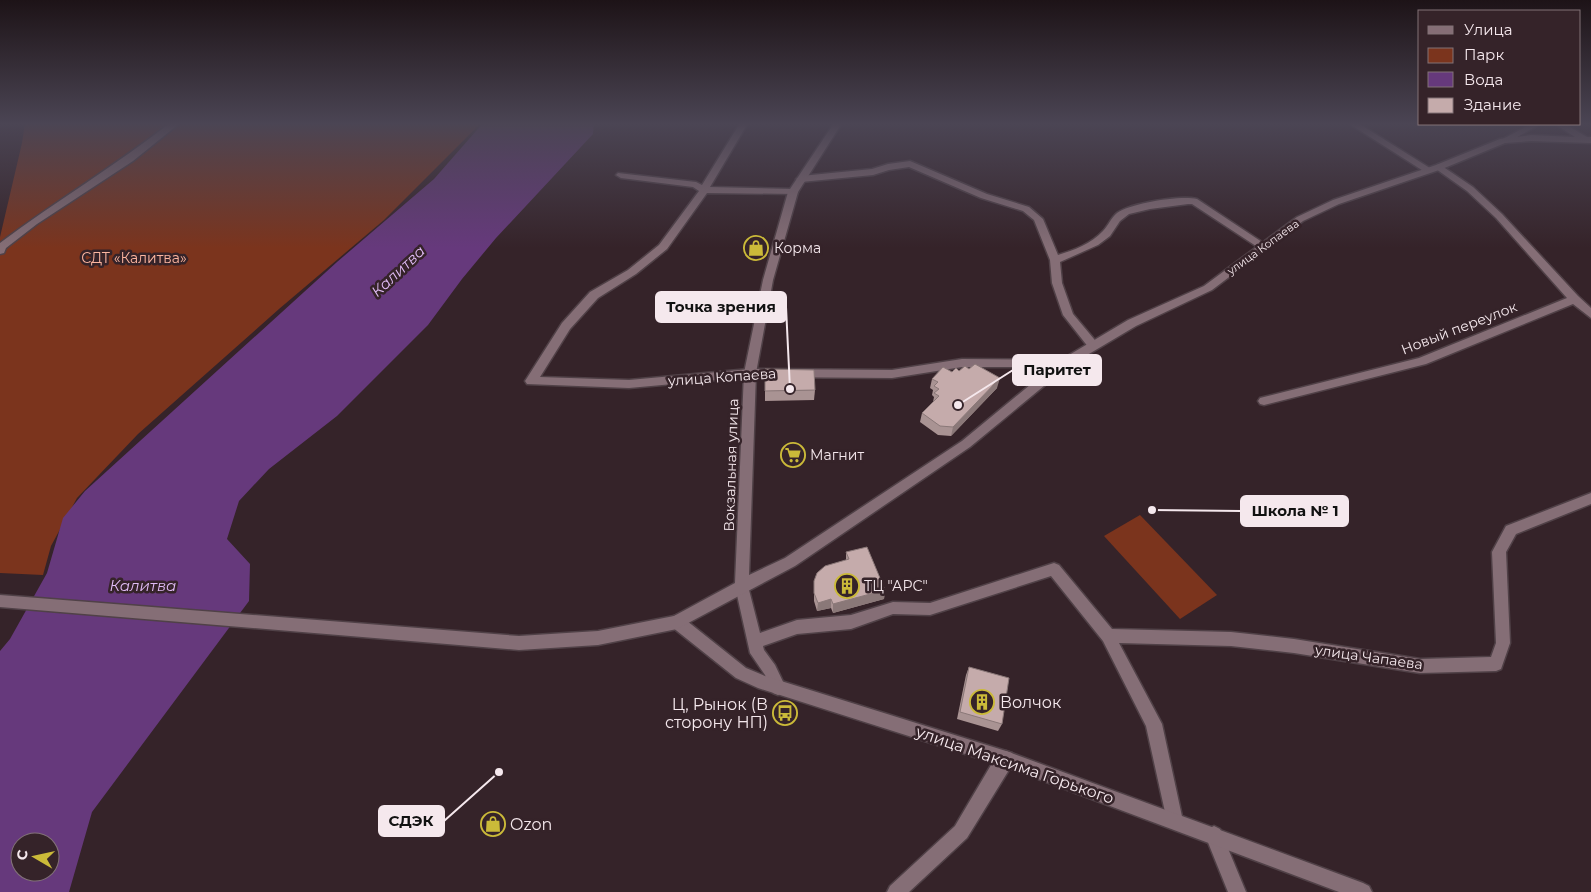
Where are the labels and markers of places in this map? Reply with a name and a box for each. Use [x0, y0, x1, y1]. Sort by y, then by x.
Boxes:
shop icon: Корма [743, 235, 769, 261]
place label: Корма [774, 239, 821, 257]
callout: Точка зрения [656, 292, 786, 322]
callout: Паритет [1013, 355, 1101, 385]
supermarket icon: Магнит [780, 442, 806, 468]
place label: Магнит [810, 446, 864, 464]
callout: Школа № 1 [1241, 496, 1348, 526]
building icon: ТЦ "АРС" [834, 573, 860, 599]
place label: ТЦ "АРС" [864, 577, 928, 595]
building icon: Волчок [969, 689, 995, 715]
place label: Волчок [1000, 693, 1062, 712]
place label: Ц, Рынок (В сторону НП) [665, 695, 768, 732]
bus stop icon: Ц, Рынок (В сторону НП) [772, 700, 798, 726]
callout: СДЭК [379, 806, 444, 836]
shop icon: Ozon [480, 811, 506, 837]
place label: Ozon [510, 815, 552, 834]

